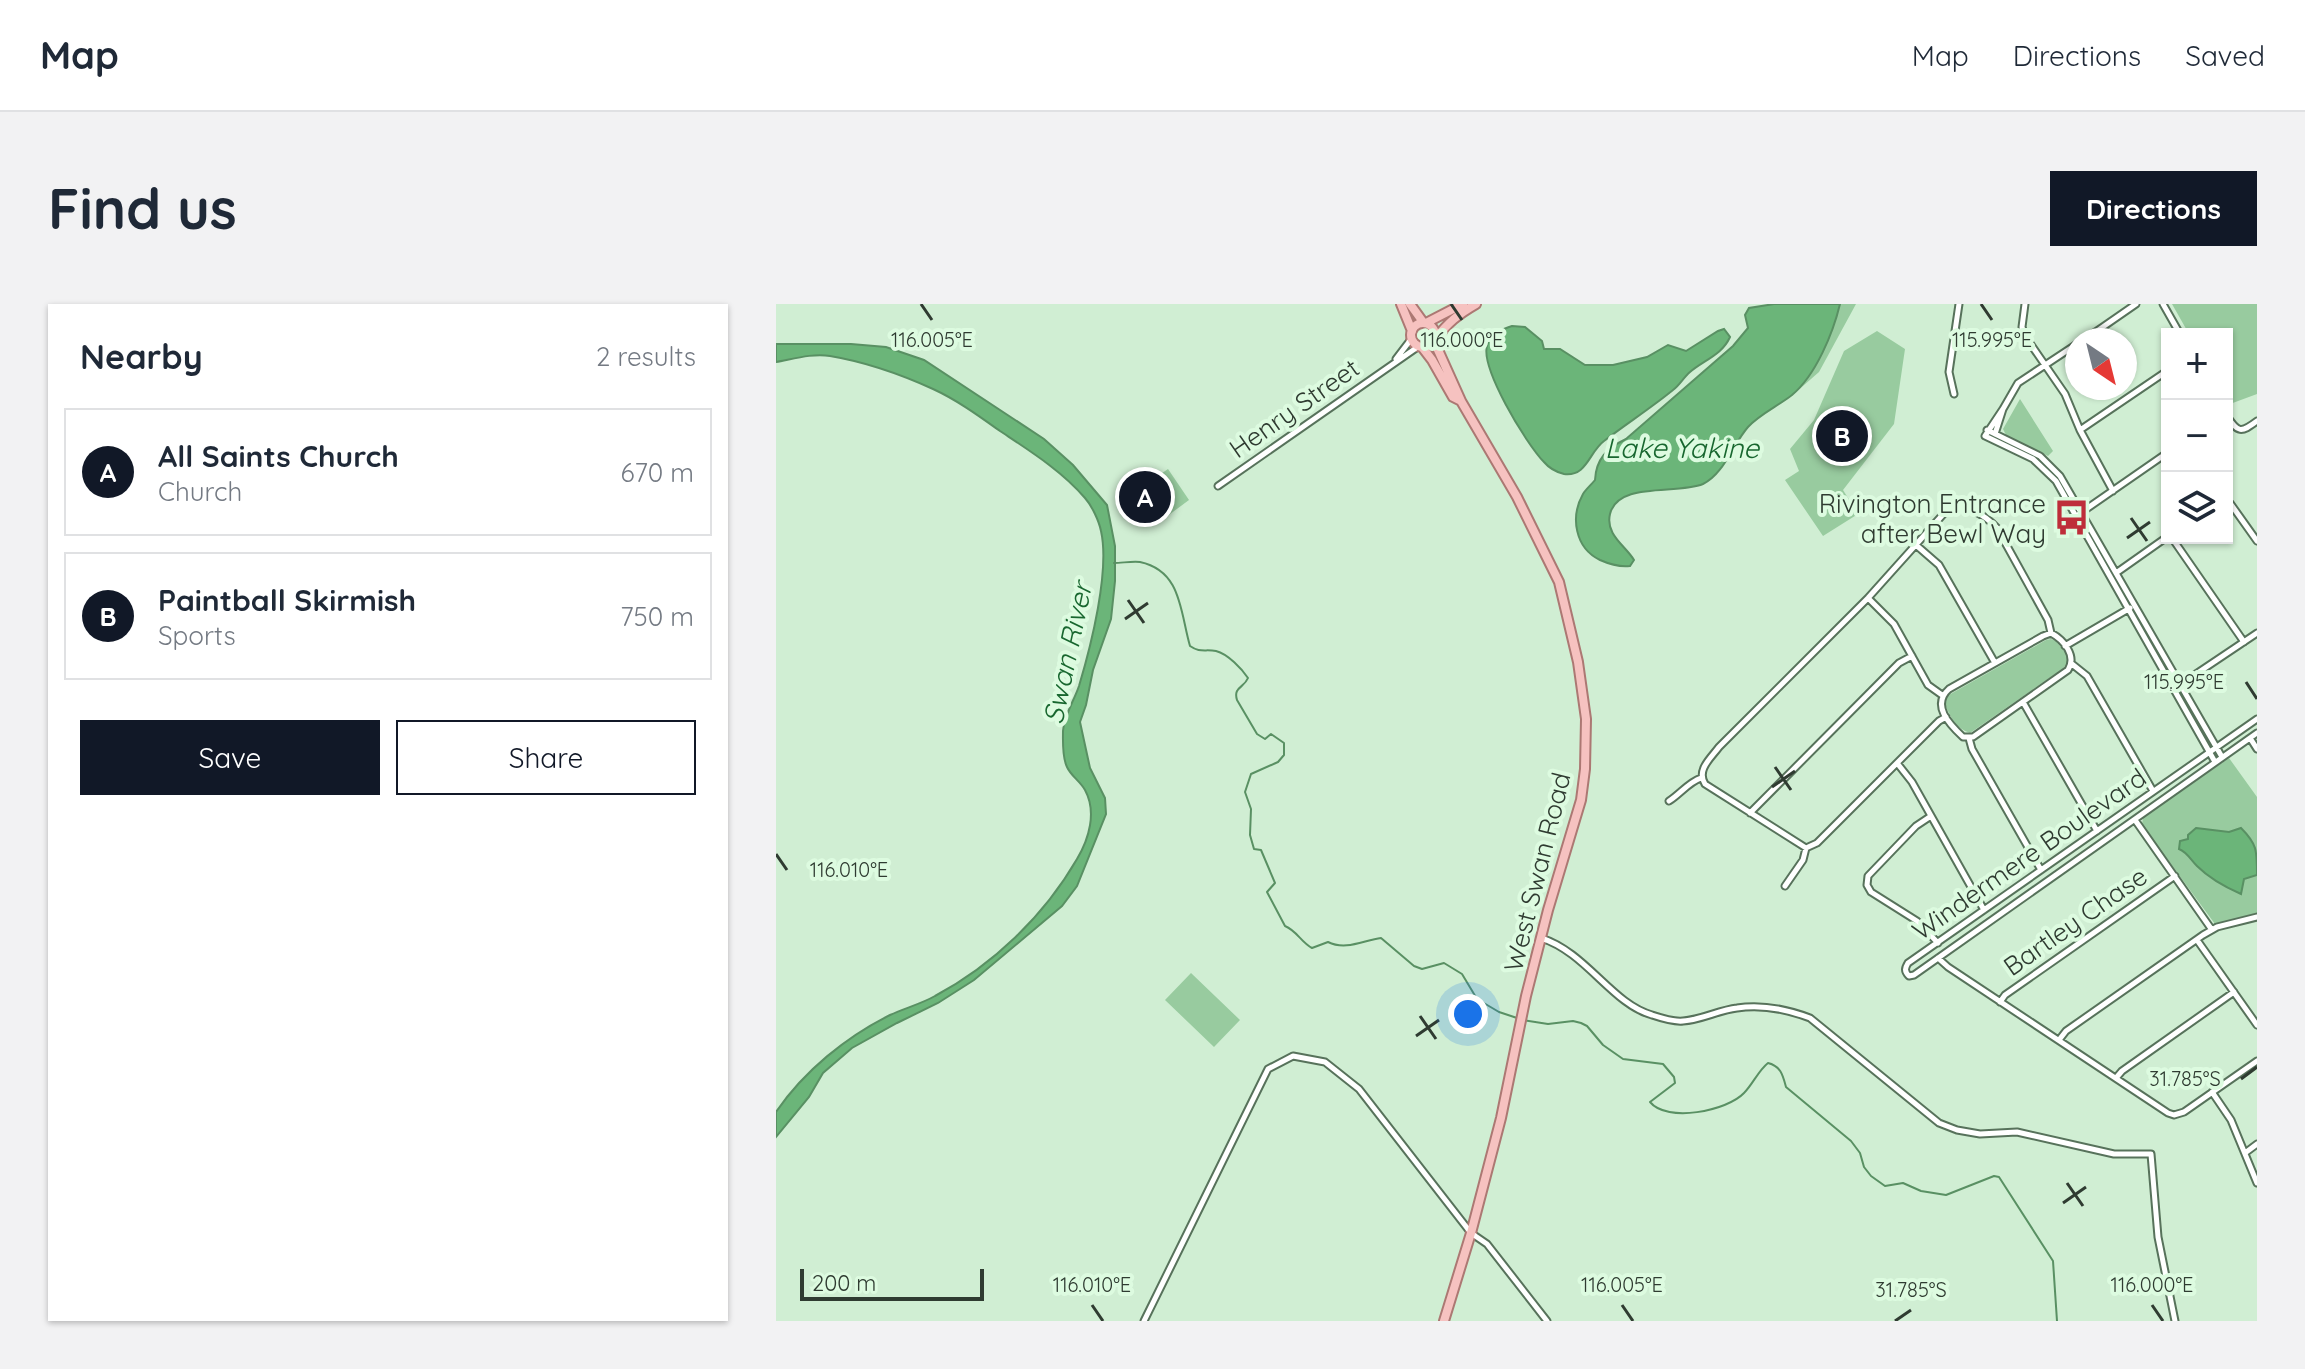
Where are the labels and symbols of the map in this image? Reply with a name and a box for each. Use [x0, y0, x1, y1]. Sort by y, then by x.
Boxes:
text: 116.005°E [891, 327, 973, 352]
text: 116.000°E [1421, 327, 1503, 352]
text: 115.995°E [1952, 327, 2032, 352]
north arrow [2065, 328, 2137, 400]
street label: Henry Street [1223, 351, 1365, 465]
pin: B [1816, 406, 1868, 466]
water label: Lake Yakine [1605, 430, 1760, 465]
pin: A [1119, 467, 1171, 527]
place label: Rivington Entrance after Bewl Way [1819, 487, 2046, 550]
bus stop icon: Rivington Entrance after Bewl Way [2053, 499, 2091, 537]
water label: Swan River [1035, 576, 1100, 727]
text: 115.995°E [2144, 669, 2224, 694]
street label: Windermere Boulevard [1906, 761, 2152, 947]
street label: West Swan Road [1496, 769, 1578, 975]
text: 116.010°E [810, 857, 888, 882]
street label: Bartley Chase [1997, 859, 2153, 983]
your location [1448, 994, 1488, 1034]
text: 31.785°S [2149, 1066, 2221, 1091]
scale bar [800, 1265, 984, 1301]
text: 116.010°E [1053, 1272, 1131, 1297]
text: 116.005°E [1581, 1272, 1663, 1297]
text: 116.000°E [2111, 1272, 2193, 1297]
text: 31.785°S [1875, 1277, 1947, 1302]

